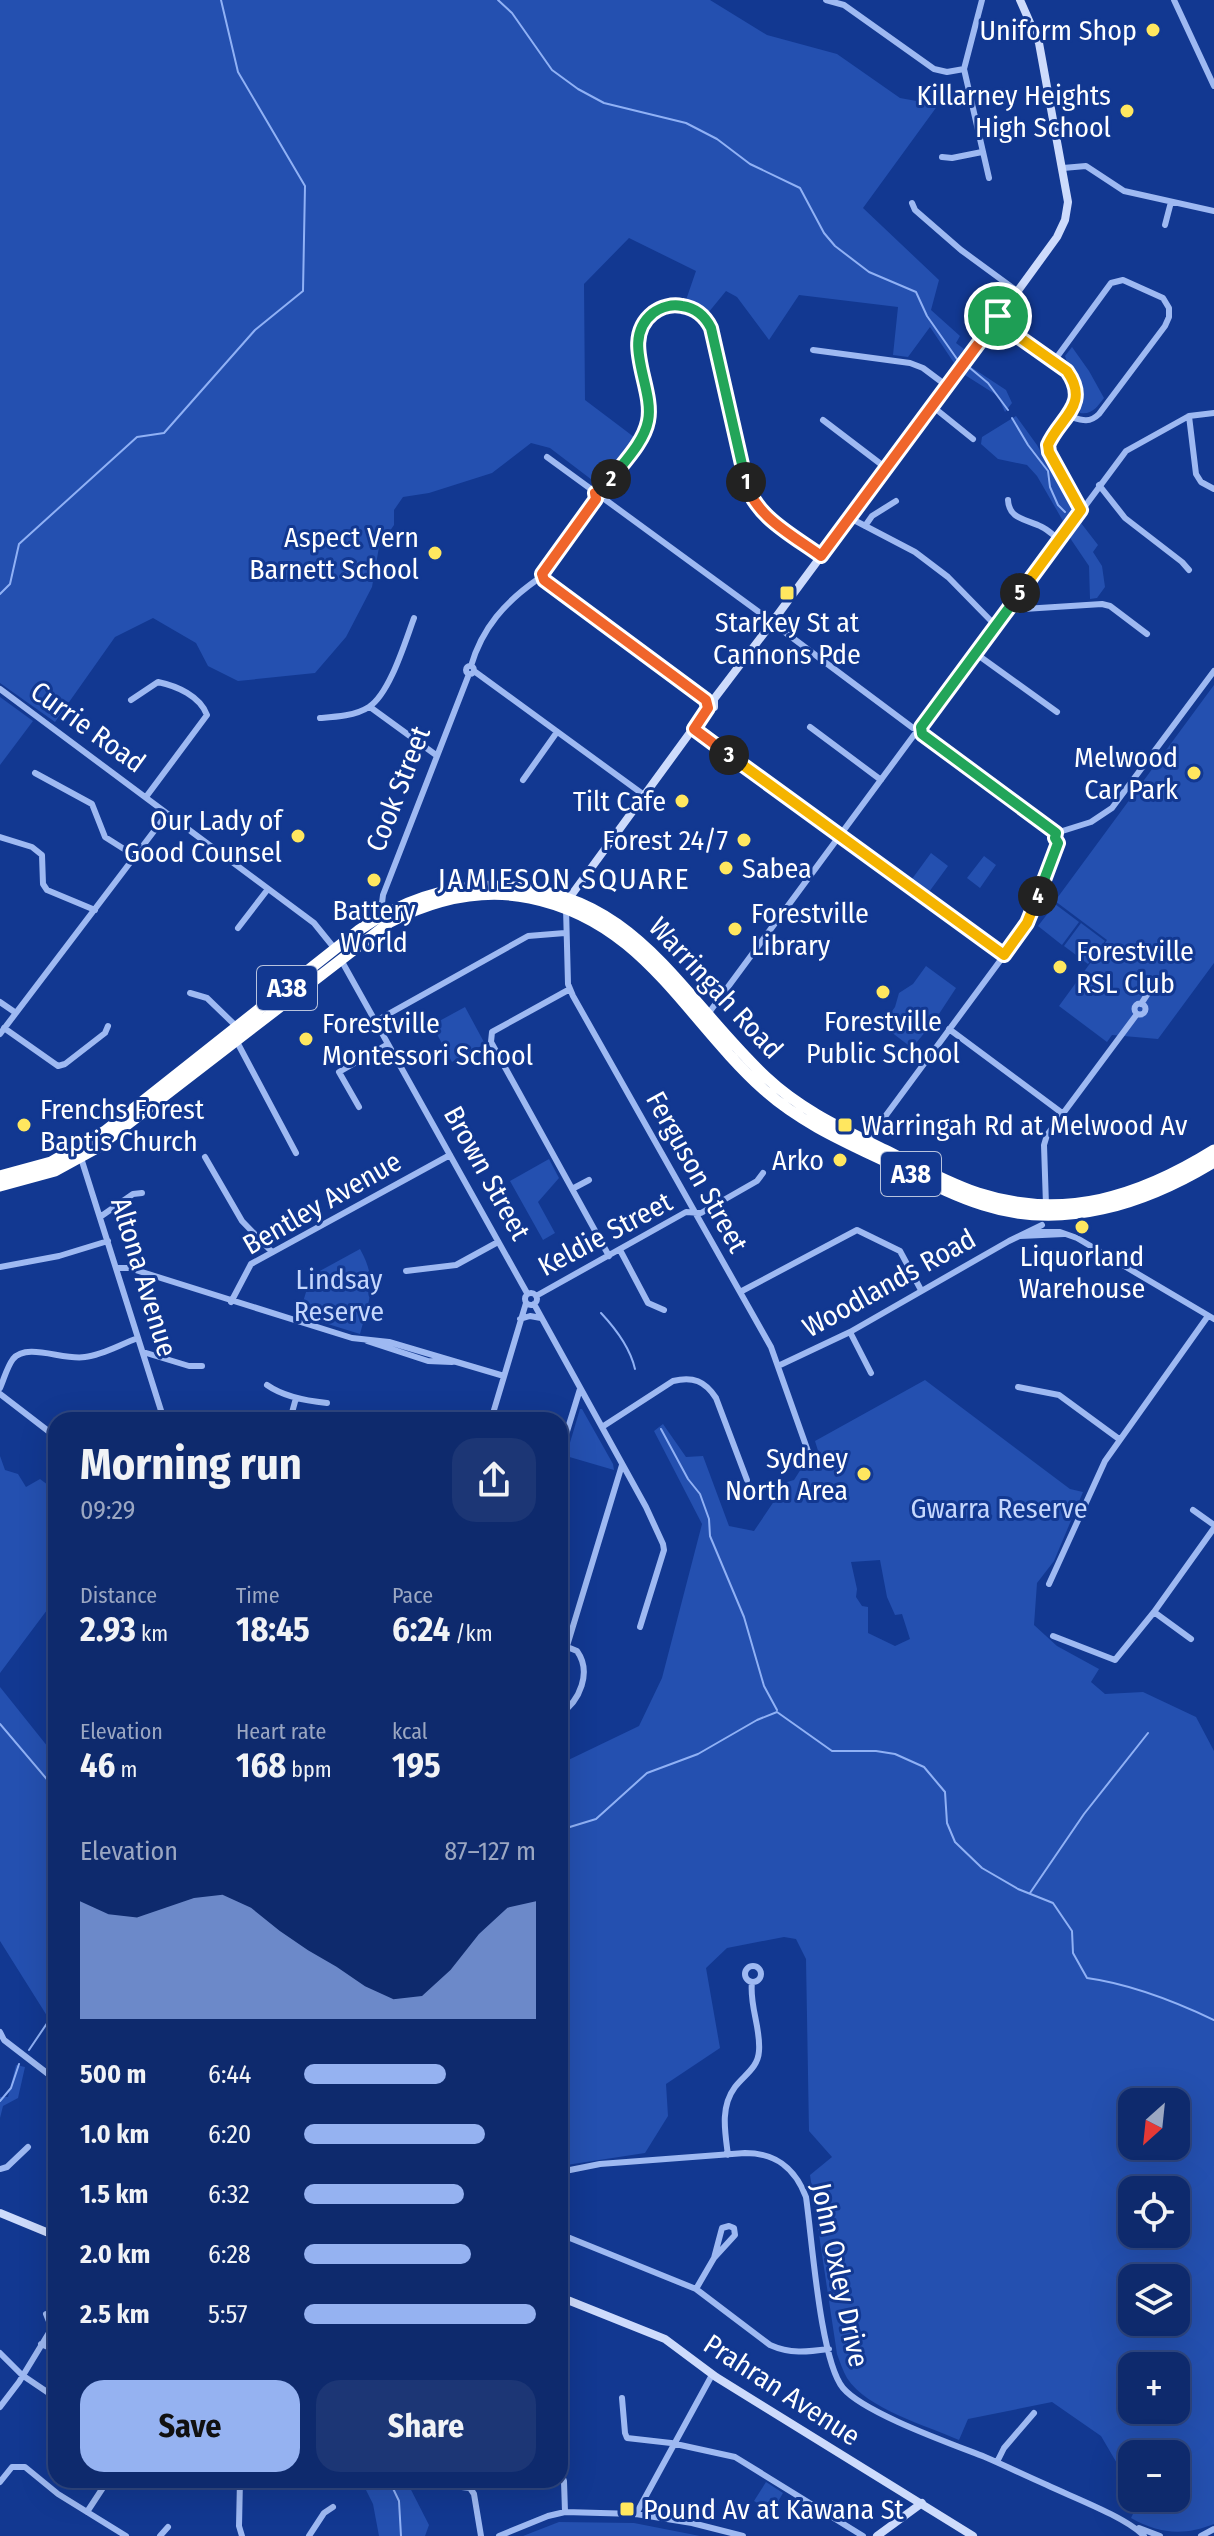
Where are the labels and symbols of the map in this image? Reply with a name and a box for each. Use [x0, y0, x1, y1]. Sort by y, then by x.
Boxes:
place label: Uniform Shop [980, 14, 1137, 47]
marker: Uniform Shop [1144, 21, 1162, 39]
place label: Killarney Heights High School [917, 79, 1111, 144]
marker: Killarney Heights High School [1118, 102, 1136, 120]
pin [964, 282, 1032, 350]
pin: 2 [591, 459, 631, 499]
pin: 1 [726, 462, 766, 502]
place label: Aspect Vern Barnett School [249, 521, 419, 586]
marker: Aspect Vern Barnett School [426, 544, 444, 562]
pin: 5 [1000, 573, 1040, 613]
marker: Starkey St at Cannons Pde [778, 584, 796, 602]
place label: Starkey St at Cannons Pde [713, 606, 861, 671]
street label: Currie Road [24, 674, 152, 780]
street label: Cook Street [359, 721, 437, 856]
pin: 3 [709, 735, 749, 775]
place label: Melwood Car Park [1074, 741, 1179, 806]
marker: Melwood Car Park [1185, 764, 1203, 782]
place label: Tilt Cafe [573, 785, 666, 818]
marker: Tilt Cafe [673, 792, 691, 810]
place label: Our Lady of Good Counsel [124, 804, 284, 869]
place label: Forest 24/7 [602, 824, 728, 857]
marker: Our Lady of Good Counsel [289, 827, 307, 845]
marker: Forest 24/7 [735, 831, 753, 849]
place label: Sabea [742, 852, 812, 885]
marker: Sabea [717, 859, 735, 877]
district label: JAMIESON SQUARE [437, 861, 691, 897]
marker: Battery World [365, 871, 383, 889]
pin: 4 [1018, 876, 1058, 916]
place label: Battery World [332, 894, 416, 959]
place label: Forestville Library [751, 897, 869, 962]
street label: Warringah Road [642, 911, 790, 1065]
marker: Forestville Library [726, 920, 744, 938]
place label: Forestville RSL Club [1076, 935, 1194, 1000]
marker: Forestville RSL Club [1051, 958, 1069, 976]
road number: A38 [257, 966, 317, 1010]
marker: Forestville Public School [874, 983, 892, 1001]
place label: Forestville Public School [806, 1005, 960, 1070]
place label: Forestville Montessori School [322, 1007, 533, 1072]
marker: Forestville Montessori School [297, 1030, 315, 1048]
street label: Ferguson Street [639, 1086, 755, 1259]
place label: Frenchs Forest Baptis Church [40, 1093, 205, 1158]
street label: Brown Street [437, 1100, 538, 1246]
place label: Warringah Rd at Melwood Av [861, 1109, 1188, 1142]
marker: Frenchs Forest Baptis Church [15, 1116, 33, 1134]
marker: Warringah Rd at Melwood Av [836, 1116, 854, 1134]
street label: Bentley Avenue [237, 1144, 407, 1262]
place label: Arko [772, 1144, 824, 1177]
marker: Arko [831, 1151, 849, 1169]
road number: A38 [881, 1152, 941, 1196]
street label: Keldie Street [532, 1185, 678, 1283]
street label: Altona Avenue [104, 1193, 184, 1361]
marker: Liquorland Warehouse [1073, 1218, 1091, 1236]
street label: Woodlands Road [797, 1222, 981, 1344]
place label: Liquorland Warehouse [1019, 1240, 1145, 1305]
park label: Lindsay Reserve [294, 1263, 384, 1328]
place label: Sydney North Area [725, 1442, 848, 1507]
marker: Sydney North Area [855, 1465, 873, 1483]
park label: Gwarra Reserve [910, 1492, 1088, 1525]
north arrow [1118, 2088, 1190, 2160]
street label: John Oxley Drive [804, 2180, 876, 2370]
street label: Prahran Avenue [698, 2327, 866, 2453]
place label: Pound Av at Kawana St [643, 2493, 905, 2526]
marker: Pound Av at Kawana St [618, 2500, 636, 2518]

